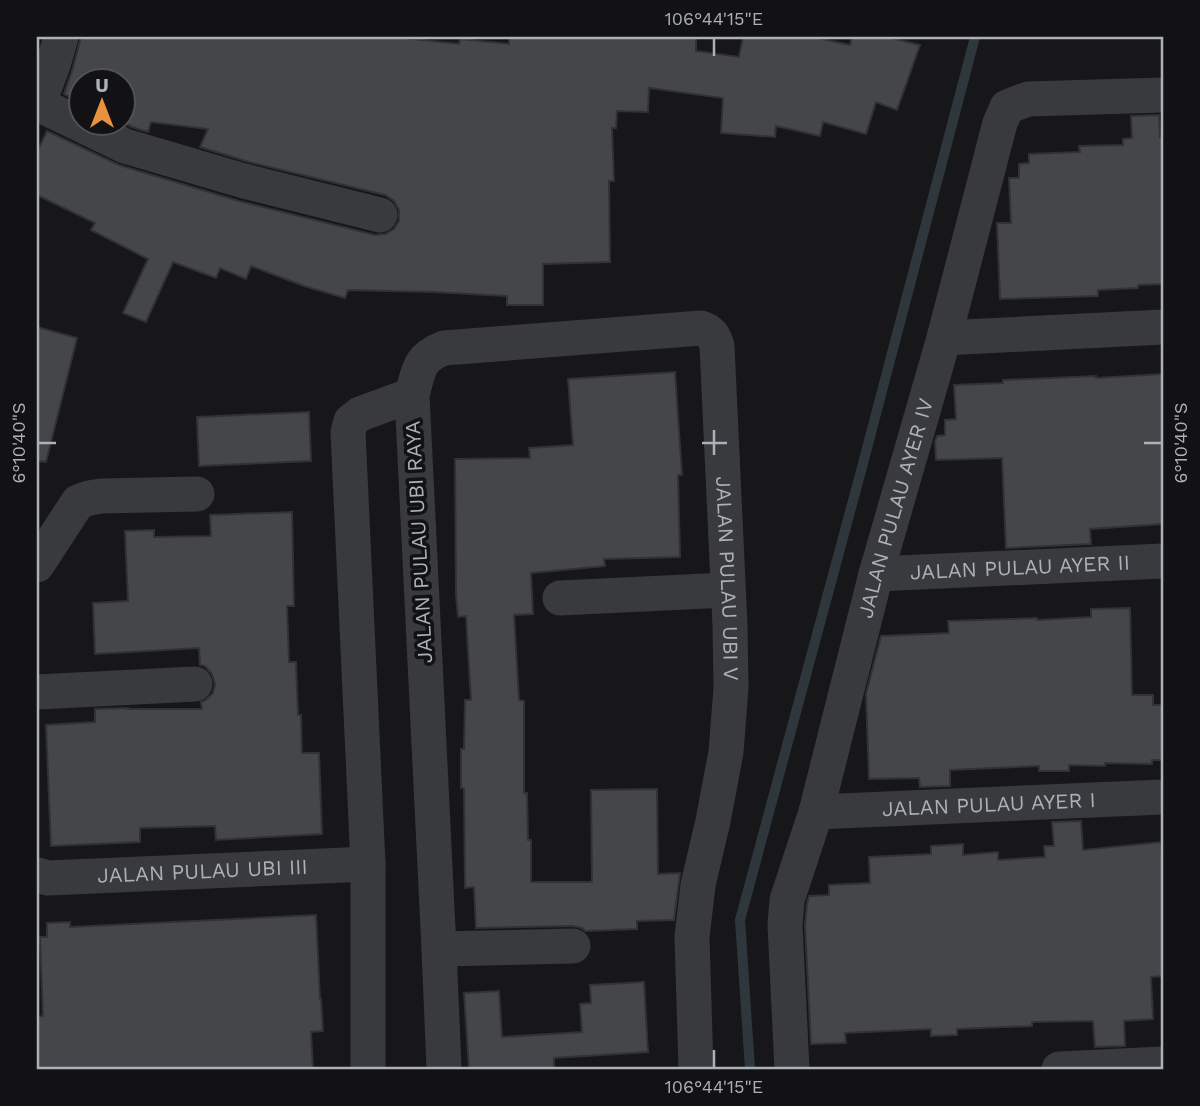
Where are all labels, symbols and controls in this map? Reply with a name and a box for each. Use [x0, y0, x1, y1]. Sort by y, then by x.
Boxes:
text: 106°44'15"E [665, 8, 763, 29]
north arrow [66, 66, 136, 136]
text: U [95, 74, 109, 97]
street label: JALAN PULAU AYER IV [852, 395, 938, 621]
text: 6°10'40"S [8, 403, 29, 484]
text: 6°10'40"S [1170, 403, 1191, 484]
street label: JALAN PULAU UBI RAYA [400, 420, 437, 664]
street label: JALAN PULAU UBI V [711, 475, 744, 681]
street label: JALAN PULAU AYER II [909, 550, 1130, 584]
street label: JALAN PULAU AYER I [881, 787, 1096, 821]
street label: JALAN PULAU UBI III [97, 854, 308, 888]
text: 106°44'15"E [665, 1076, 763, 1097]

